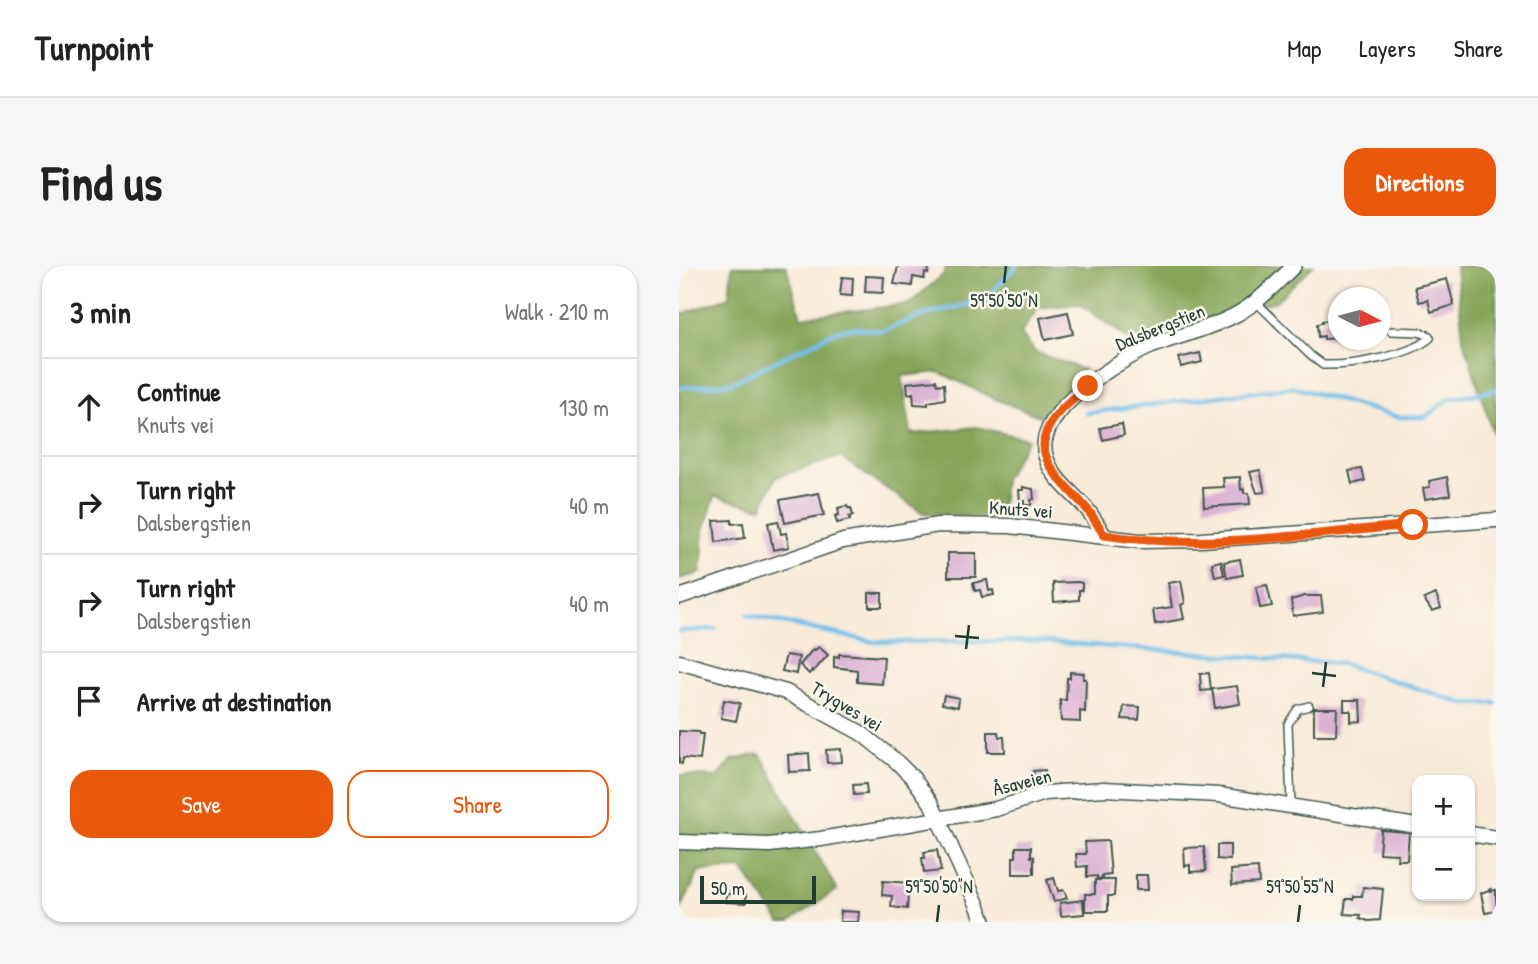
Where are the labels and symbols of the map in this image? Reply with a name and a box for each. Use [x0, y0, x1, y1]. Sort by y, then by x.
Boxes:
north arrow [1328, 287, 1391, 350]
text: 59°50'50"N [970, 288, 1038, 313]
street label: Dalsbergstien [1111, 297, 1209, 357]
route end [1072, 370, 1103, 401]
street label: Knuts vei [988, 494, 1054, 524]
route start [1397, 509, 1428, 540]
street label: Trygves vei [806, 675, 888, 737]
street label: Åsaveien [990, 762, 1054, 802]
scale bar [700, 873, 815, 905]
text: 59°50'50"N [905, 874, 973, 899]
text: 59°50'55"N [1266, 874, 1334, 899]

